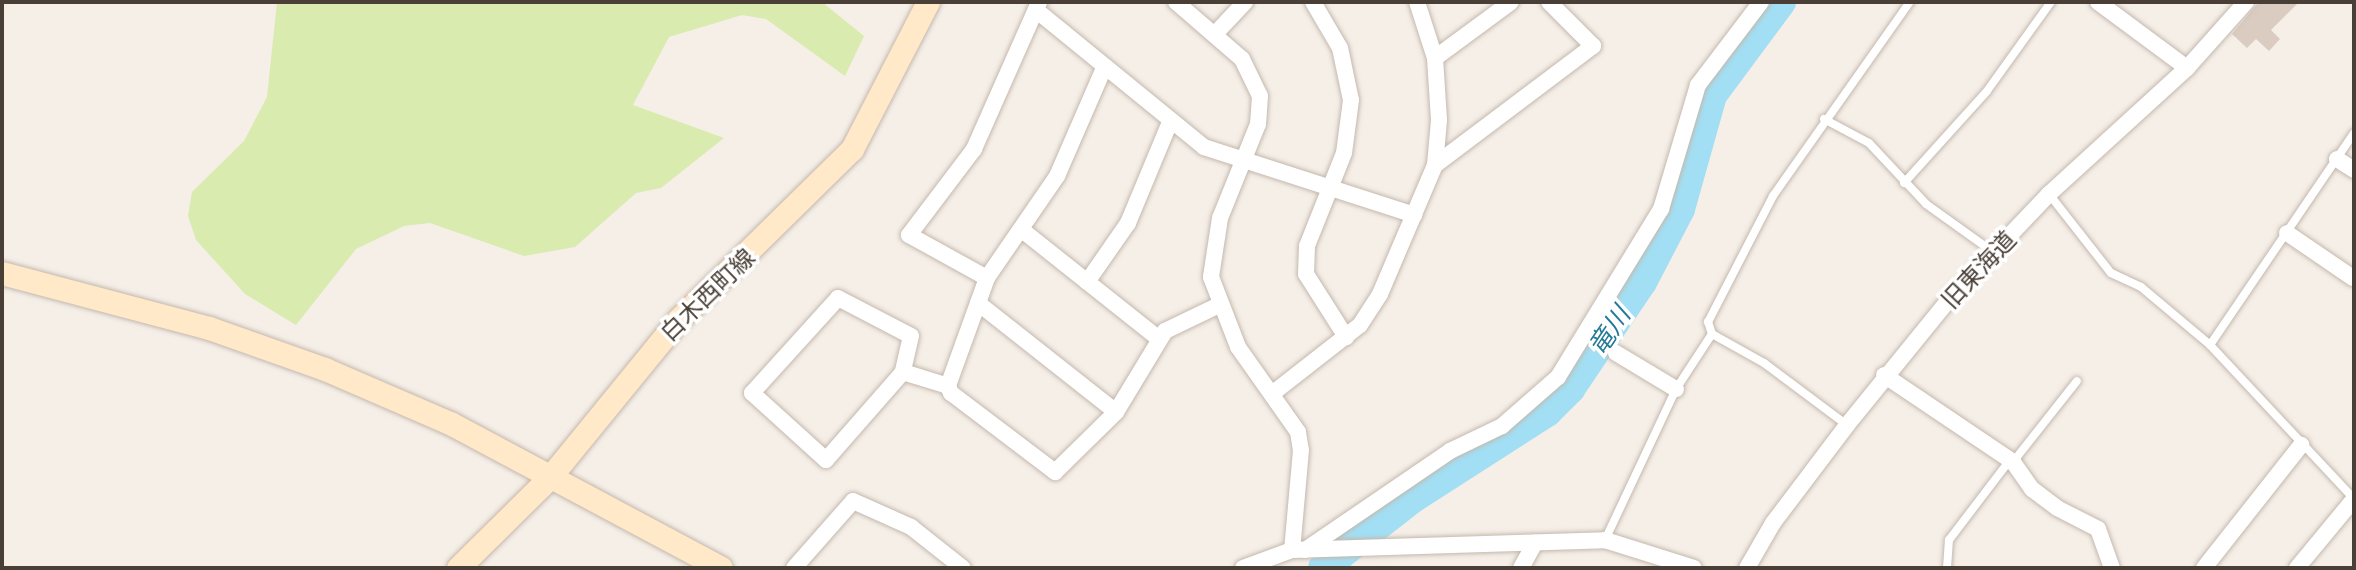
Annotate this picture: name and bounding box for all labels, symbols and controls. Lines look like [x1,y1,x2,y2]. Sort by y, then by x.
street label: 旧東海道 [1935,224,2021,314]
street label: 白木西町線 [654,242,760,346]
water label: 竜川 [1582,301,1636,361]

